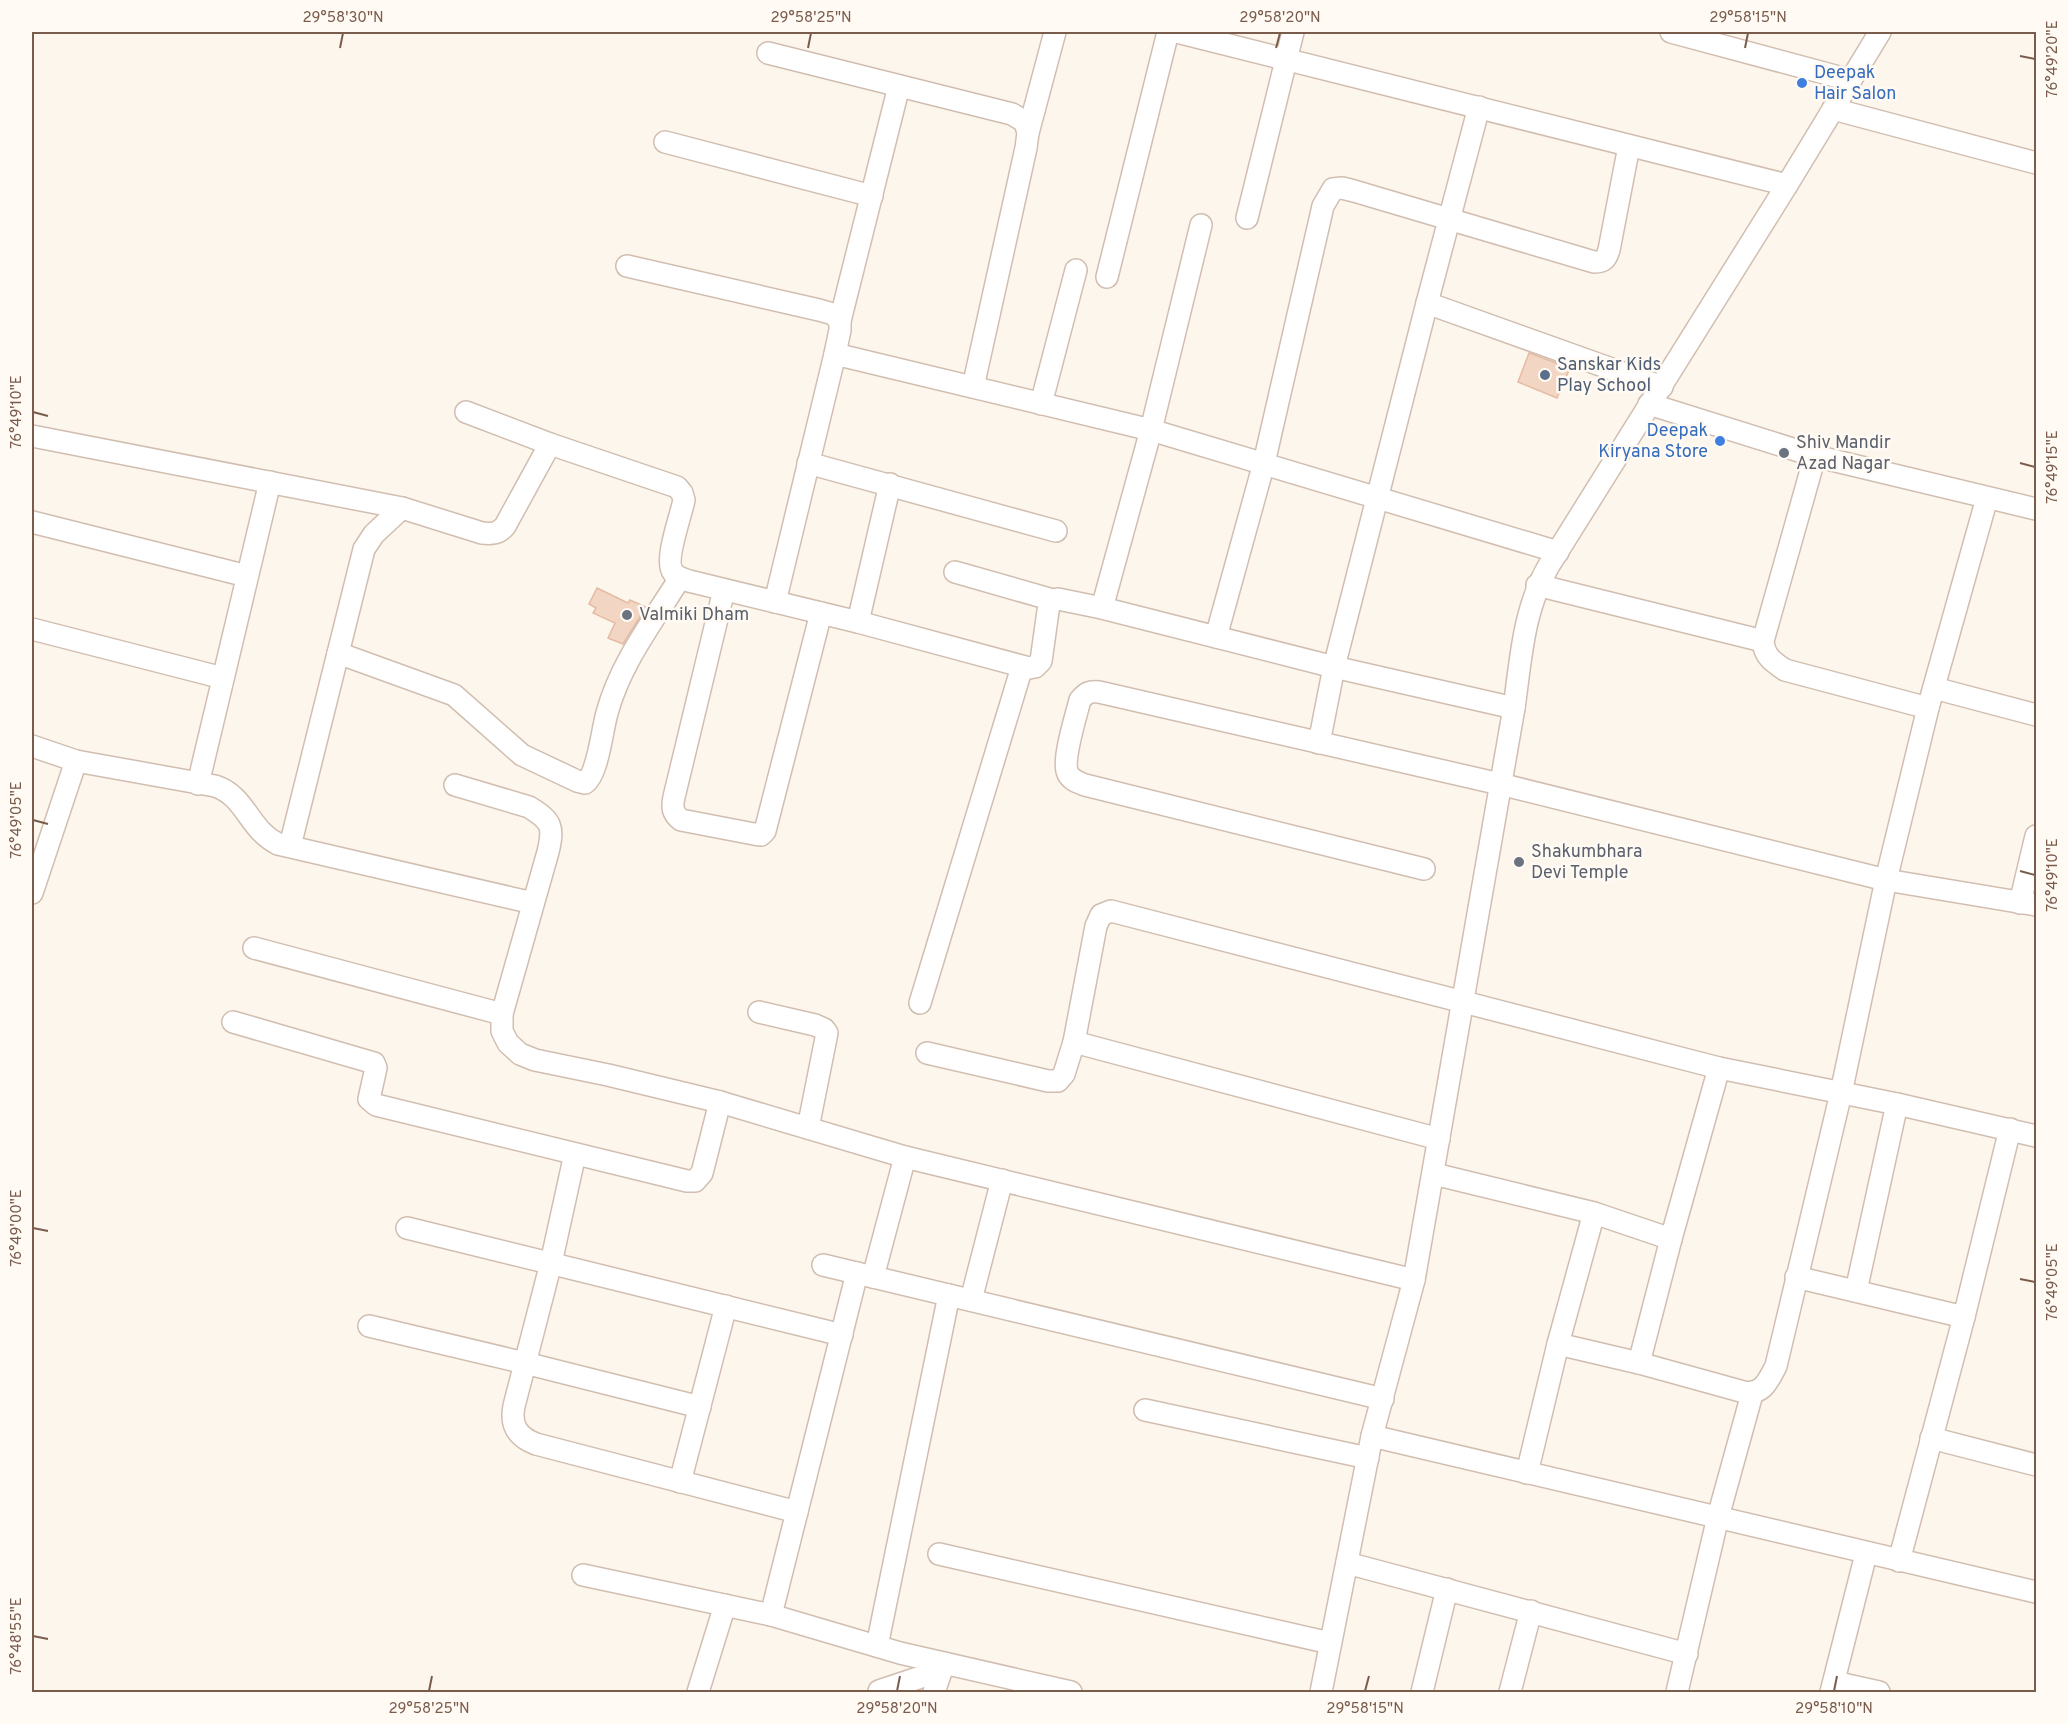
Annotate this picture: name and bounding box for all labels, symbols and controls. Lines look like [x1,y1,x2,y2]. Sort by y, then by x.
text: 29°58'30"N [302,9,384,28]
text: 29°58'25"N [770,9,852,28]
text: 29°58'20"N [1239,9,1321,28]
text: 29°58'15"N [1709,9,1787,28]
text: 76°49'20"E [2044,20,2063,98]
place label: Deepak Hair Salon [1814,62,1896,106]
marker: Deepak Hair Salon [1795,76,1809,90]
place label: Sanskar Kids Play School [1557,354,1661,398]
marker: Sanskar Kids Play School [1538,368,1552,382]
text: 76°49'10"E [8,375,27,449]
place label: Deepak Kiryana Store [1598,420,1708,464]
text: 76°49'15"E [2044,430,2063,504]
place label: Shiv Mandir Azad Nagar [1796,432,1891,476]
marker: Deepak Kiryana Store [1713,434,1727,448]
marker: Shiv Mandir Azad Nagar [1777,446,1791,460]
place label: Valmiki Dham [639,604,749,627]
marker: Valmiki Dham [620,608,634,622]
text: 76°49'05"E [8,781,27,859]
text: 76°49'10"E [2044,838,2063,912]
place label: Shakumbhara Devi Temple [1531,841,1642,885]
marker: Shakumbhara Devi Temple [1512,855,1526,869]
text: 76°49'00"E [8,1189,27,1267]
text: 76°49'05"E [2044,1243,2063,1321]
text: 76°48'55"E [8,1597,27,1675]
text: 29°58'25"N [388,1700,470,1719]
text: 29°58'20"N [856,1700,938,1719]
text: 29°58'15"N [1326,1700,1404,1719]
text: 29°58'10"N [1795,1700,1873,1719]

